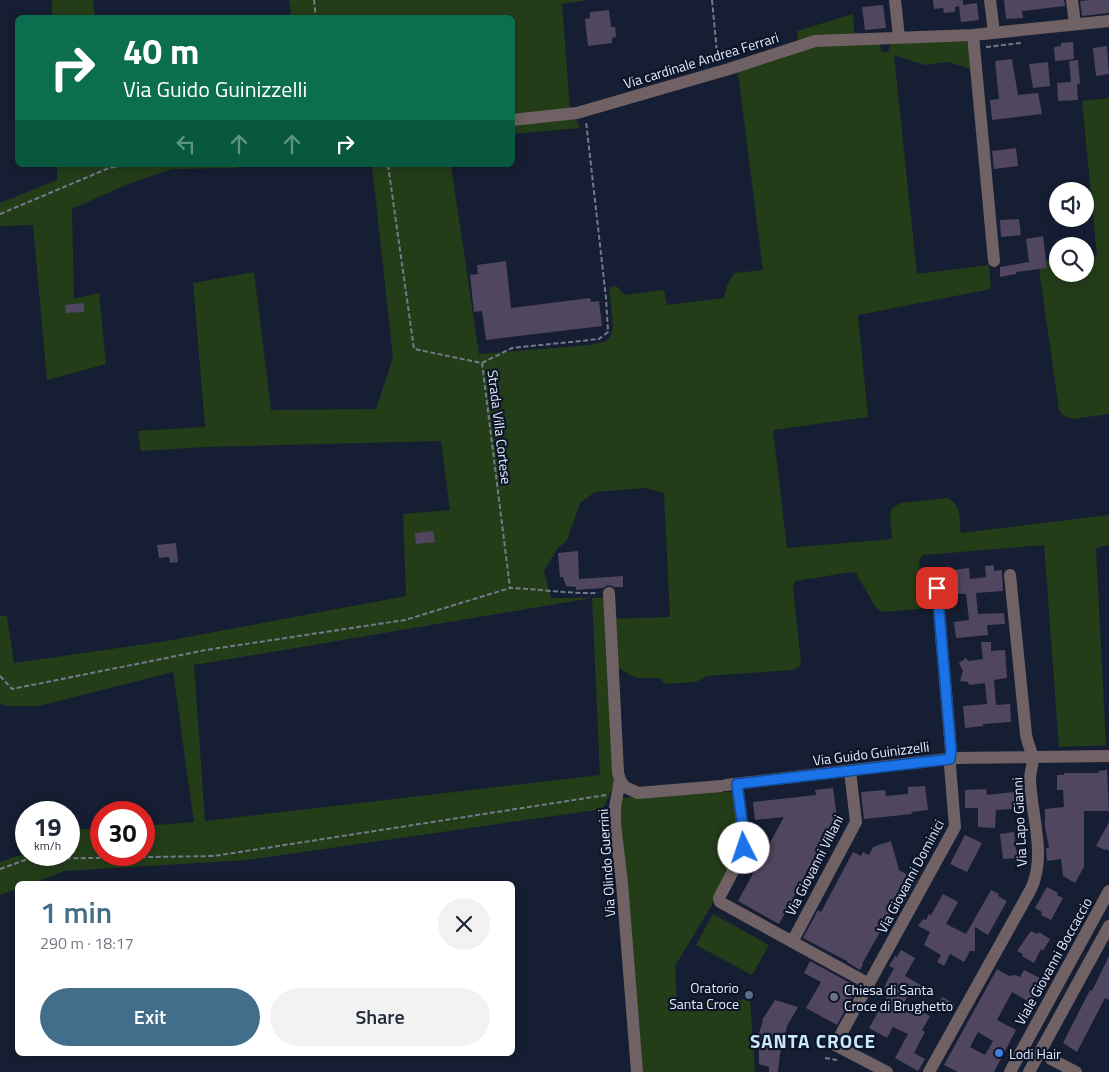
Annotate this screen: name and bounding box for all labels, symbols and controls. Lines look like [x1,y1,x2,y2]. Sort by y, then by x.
text: 40 m [123,24,199,78]
street label: Via cardinale Andrea Ferrari [621,26,781,94]
icon: right [40,35,105,100]
text: Via Guido Guinizzelli [123,72,307,106]
icon: left [172,130,200,158]
icon: ahead [225,130,253,158]
icon: ahead [278,130,306,158]
icon: right [331,130,359,158]
map controls [1049,182,1094,282]
button: sound [1049,182,1094,227]
button: search [1049,237,1094,282]
street label: Strada Villa Cortese [483,369,517,485]
pin [916,567,958,609]
icon: arrive [923,574,951,602]
street label: Via Guido Guinizzelli [811,735,931,771]
street label: Via Lapo Gianni [1006,777,1032,867]
speed limit sign: 30 [90,801,155,866]
text: 19 [33,808,62,846]
street label: Via Olindo Guerrini [592,808,620,918]
street label: Via Giovanni Villani [780,811,848,919]
street label: Via Giovanni Dominici [871,815,949,937]
position arrow [717,821,769,873]
text: km/h [34,836,61,855]
text: 1 min [40,889,112,935]
street label: Viale Giovanni Boccaccio [1009,893,1097,1029]
button: close [438,898,490,950]
text: 290 m · 18:17 [40,931,134,955]
place label: Oratorio Santa Croce [669,977,739,1014]
place label: Chiesa di Santa Croce di Brughetto [844,979,953,1016]
button: Exit [40,988,260,1046]
button: Share [270,988,490,1046]
marker: Oratorio Santa Croce [743,989,755,1001]
marker: Chiesa di Santa Croce di Brughetto [828,991,840,1003]
district label: SANTA CROCE [750,1026,876,1055]
place label: Lodi Hair [1009,1043,1061,1064]
marker: Lodi Hair [993,1047,1005,1059]

